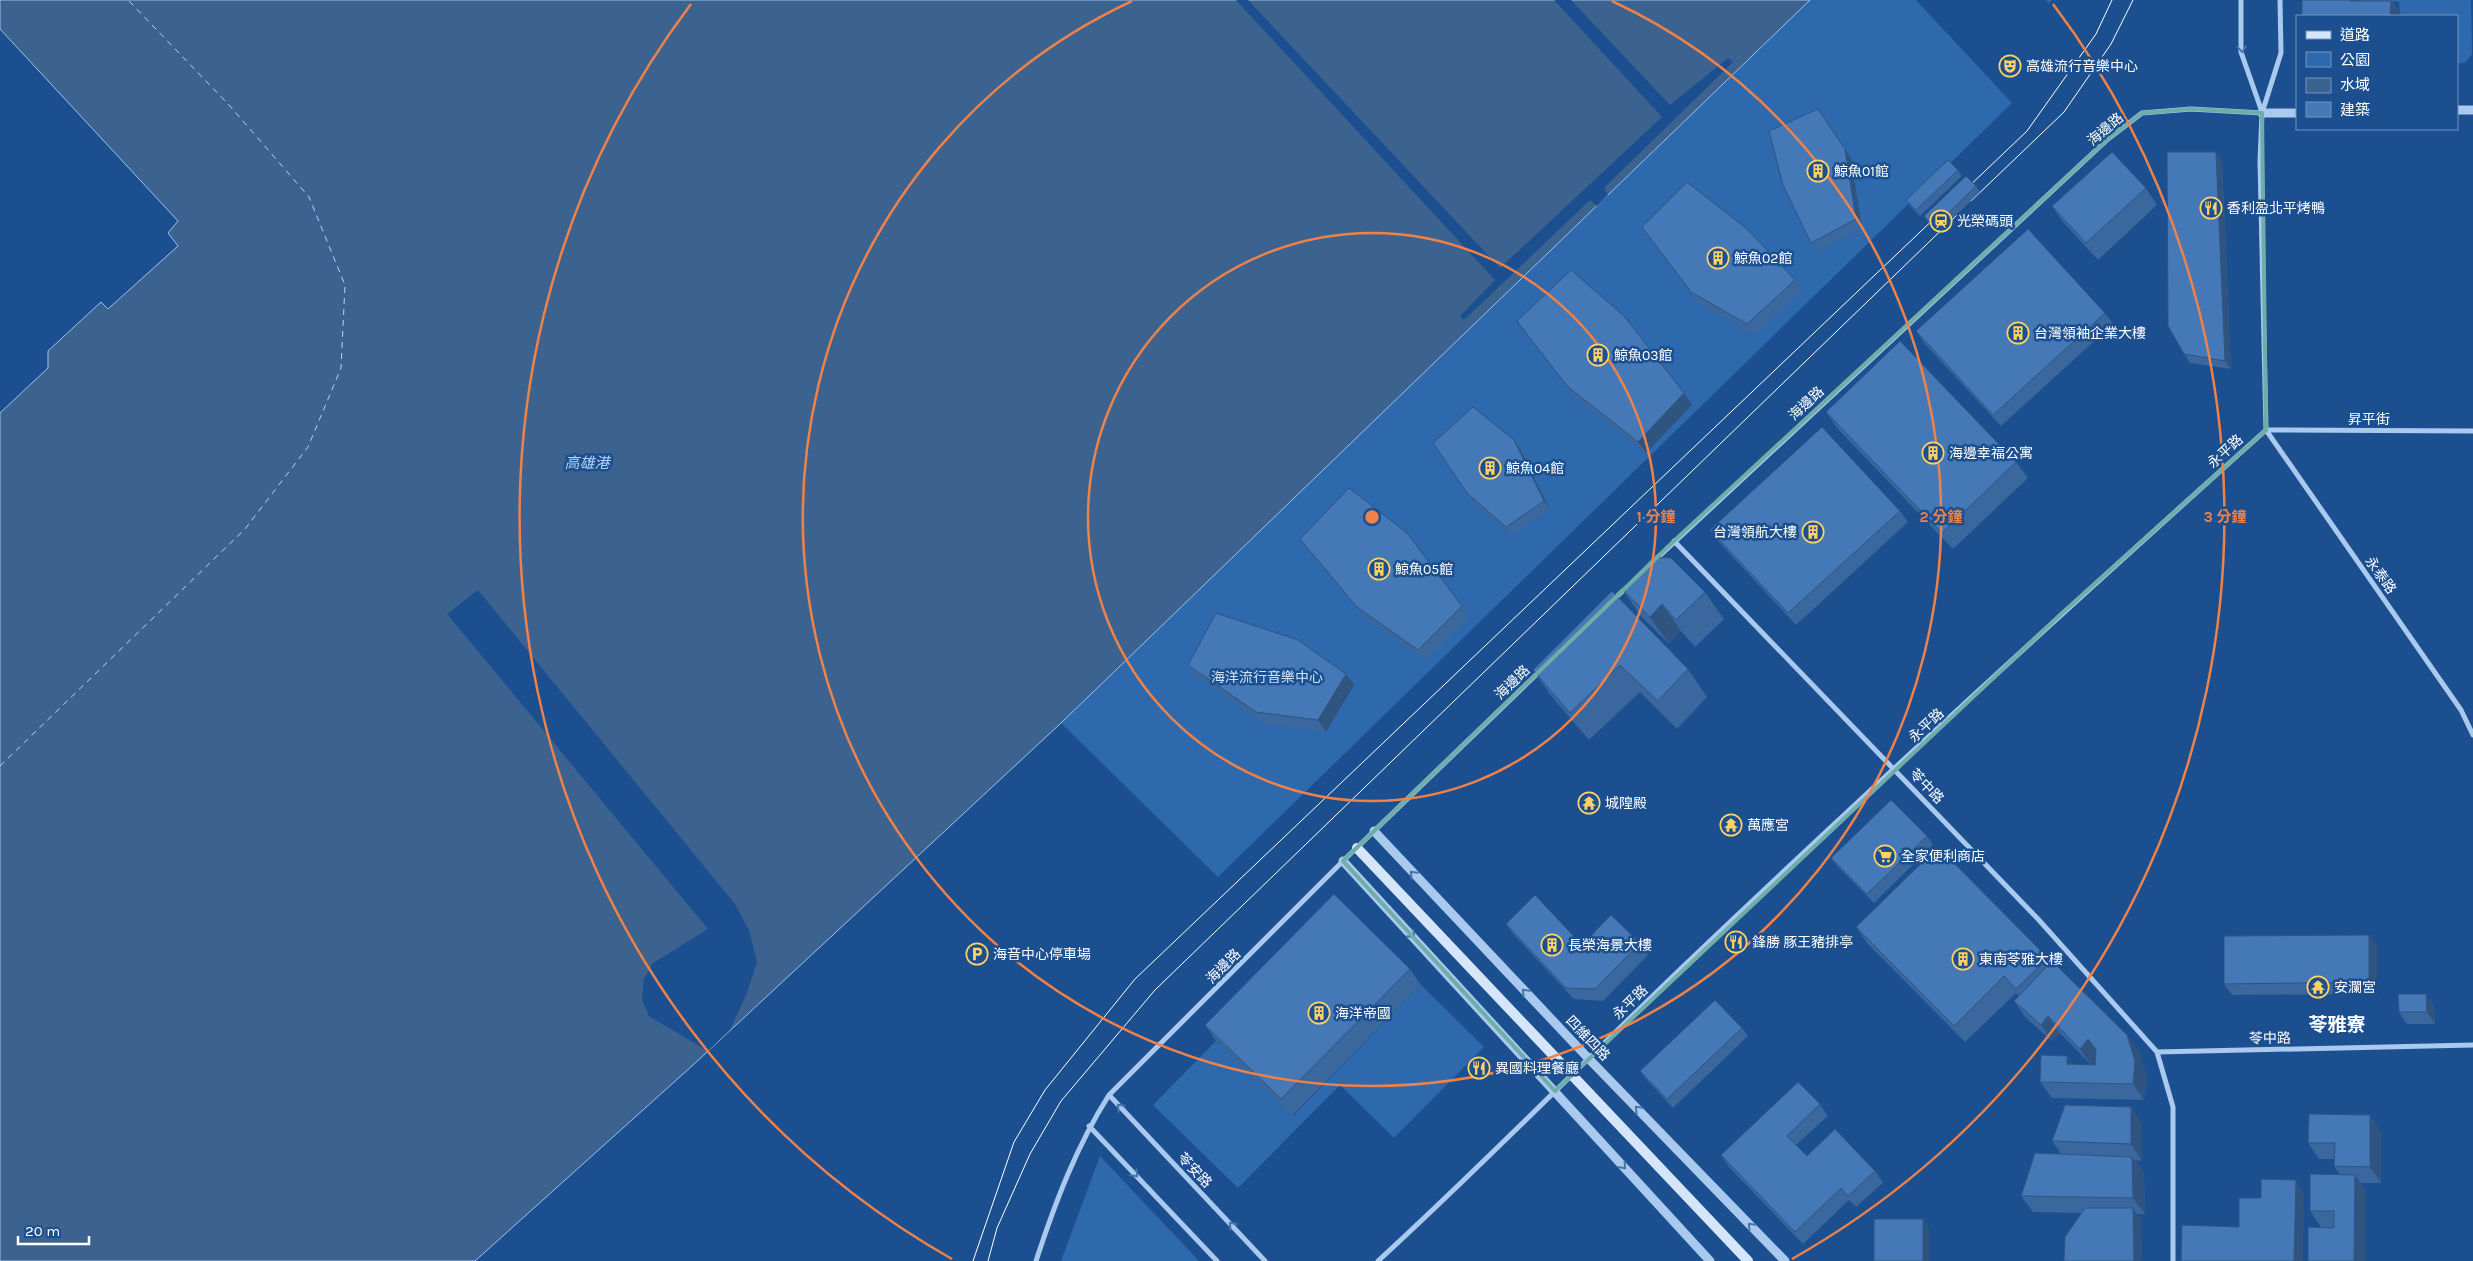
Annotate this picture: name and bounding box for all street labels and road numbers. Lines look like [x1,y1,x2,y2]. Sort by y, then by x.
street label: 海邊路 [2084,109,2127,149]
street label: 海邊路 [1785,383,1827,424]
street label: 昇平街 [2348,411,2390,428]
street label: 永平路 [2204,431,2247,472]
street label: 永泰路 [2362,553,2400,597]
street label: 海邊路 [1491,662,1533,703]
street label: 永平路 [1905,705,1947,746]
street label: 苓中路 [1906,765,1947,807]
street label: 海邊路 [1202,945,1244,987]
street label: 永平路 [1609,982,1651,1023]
street label: 四維四路 [1562,1012,1613,1064]
street label: 苓中路 [2249,1030,2291,1047]
street label: 苓安路 [1174,1149,1215,1191]

